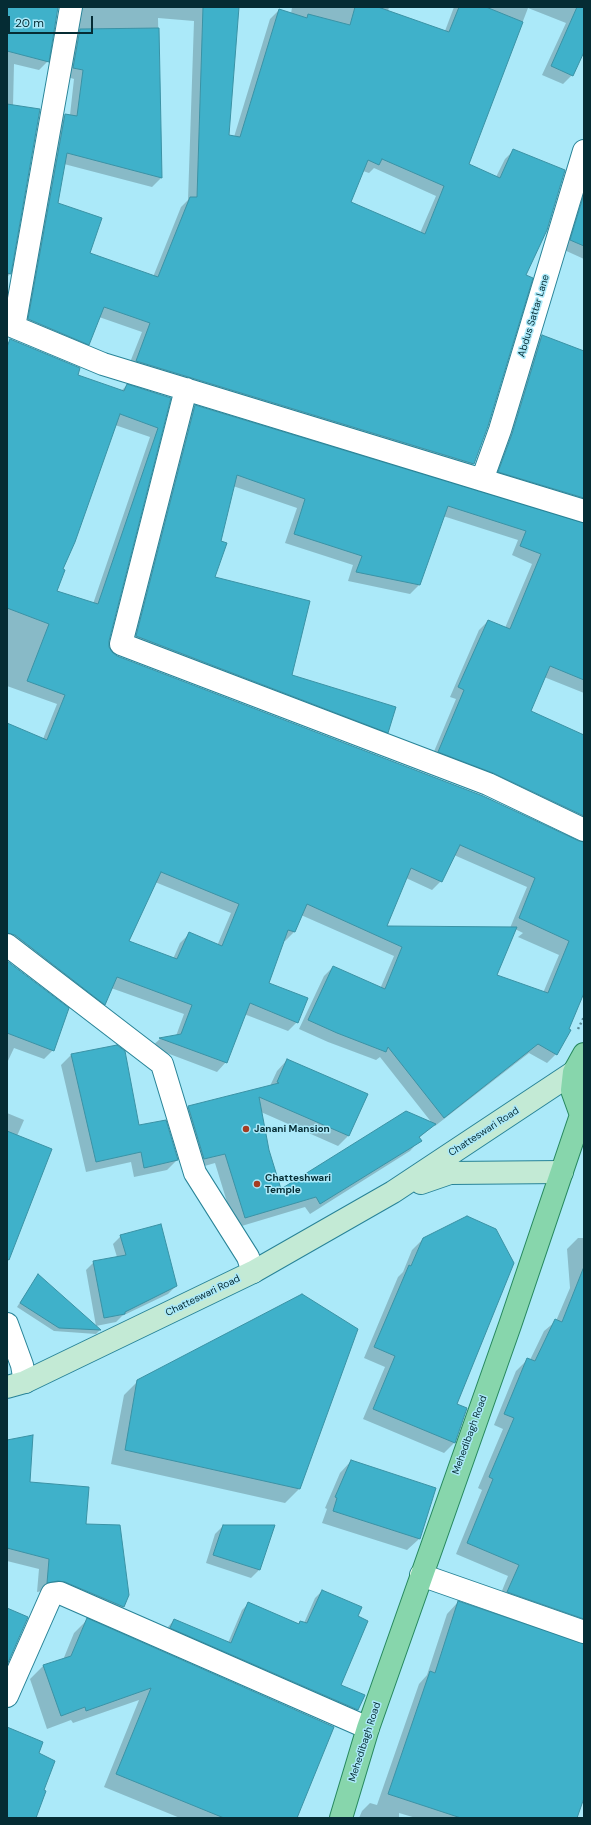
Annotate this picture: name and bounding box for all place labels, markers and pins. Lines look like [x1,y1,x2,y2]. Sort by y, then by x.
place label: Janani Mansion [254,1123,330,1135]
marker: Janani Mansion [241,1124,251,1134]
place label: Chatteshwari Temple [265,1172,331,1196]
marker: Chatteshwari Temple [252,1179,262,1189]

